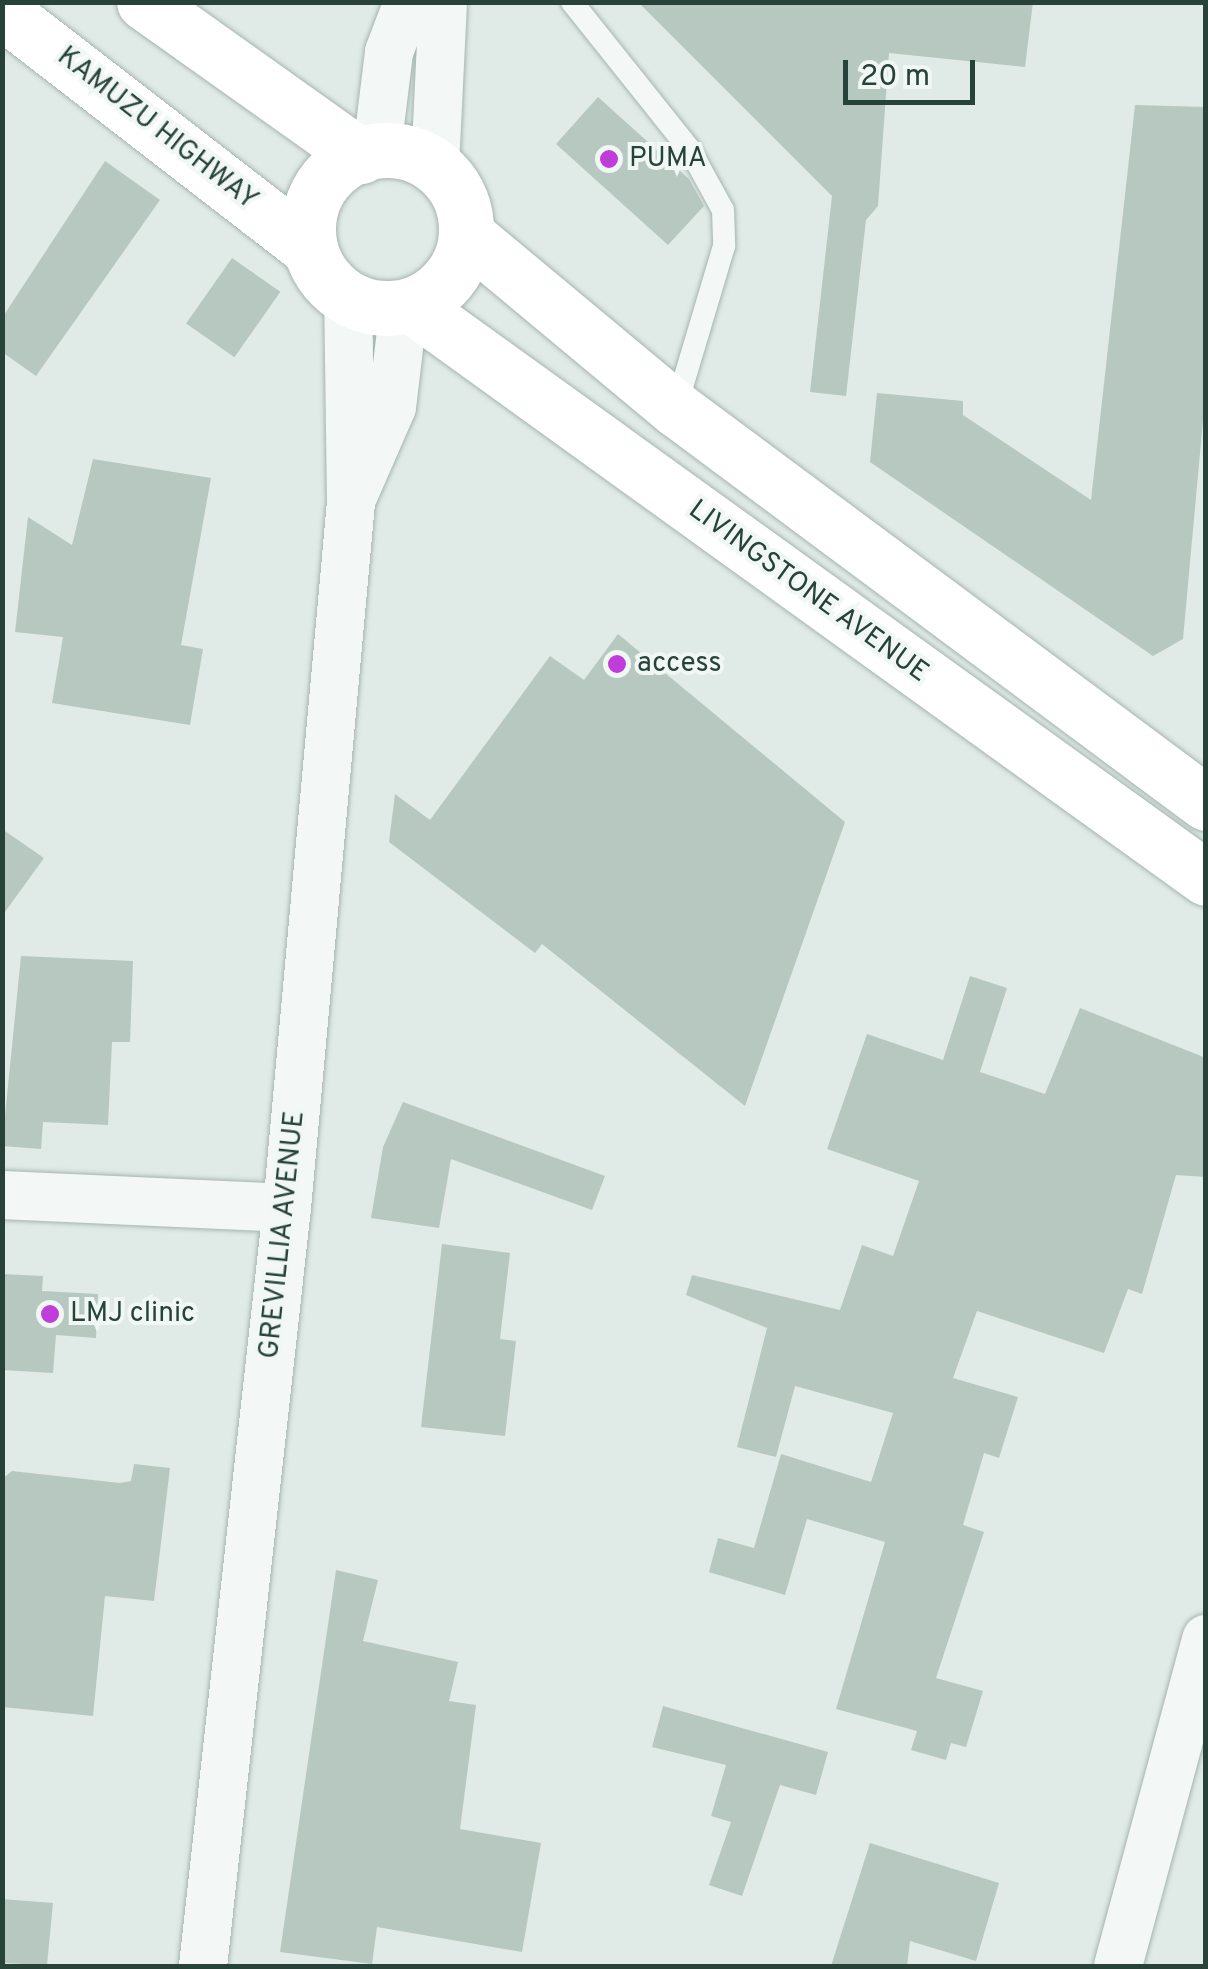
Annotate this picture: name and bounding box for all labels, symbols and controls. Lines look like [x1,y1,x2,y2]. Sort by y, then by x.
street label: KAMUZU HIGHWAY [50,40,264,218]
scale bar [848,40,980,102]
text: 20 m [860,59,930,96]
place label: PUMA [629,142,707,176]
marker: PUMA [598,148,620,170]
street label: LIVINGSTONE AVENUE [681,493,935,691]
place label: access [637,647,722,681]
marker: access [606,653,628,675]
street label: GREVILLIA AVENUE [253,1108,313,1362]
place label: LMJ clinic [70,1297,195,1331]
marker: LMJ clinic [39,1303,61,1325]

